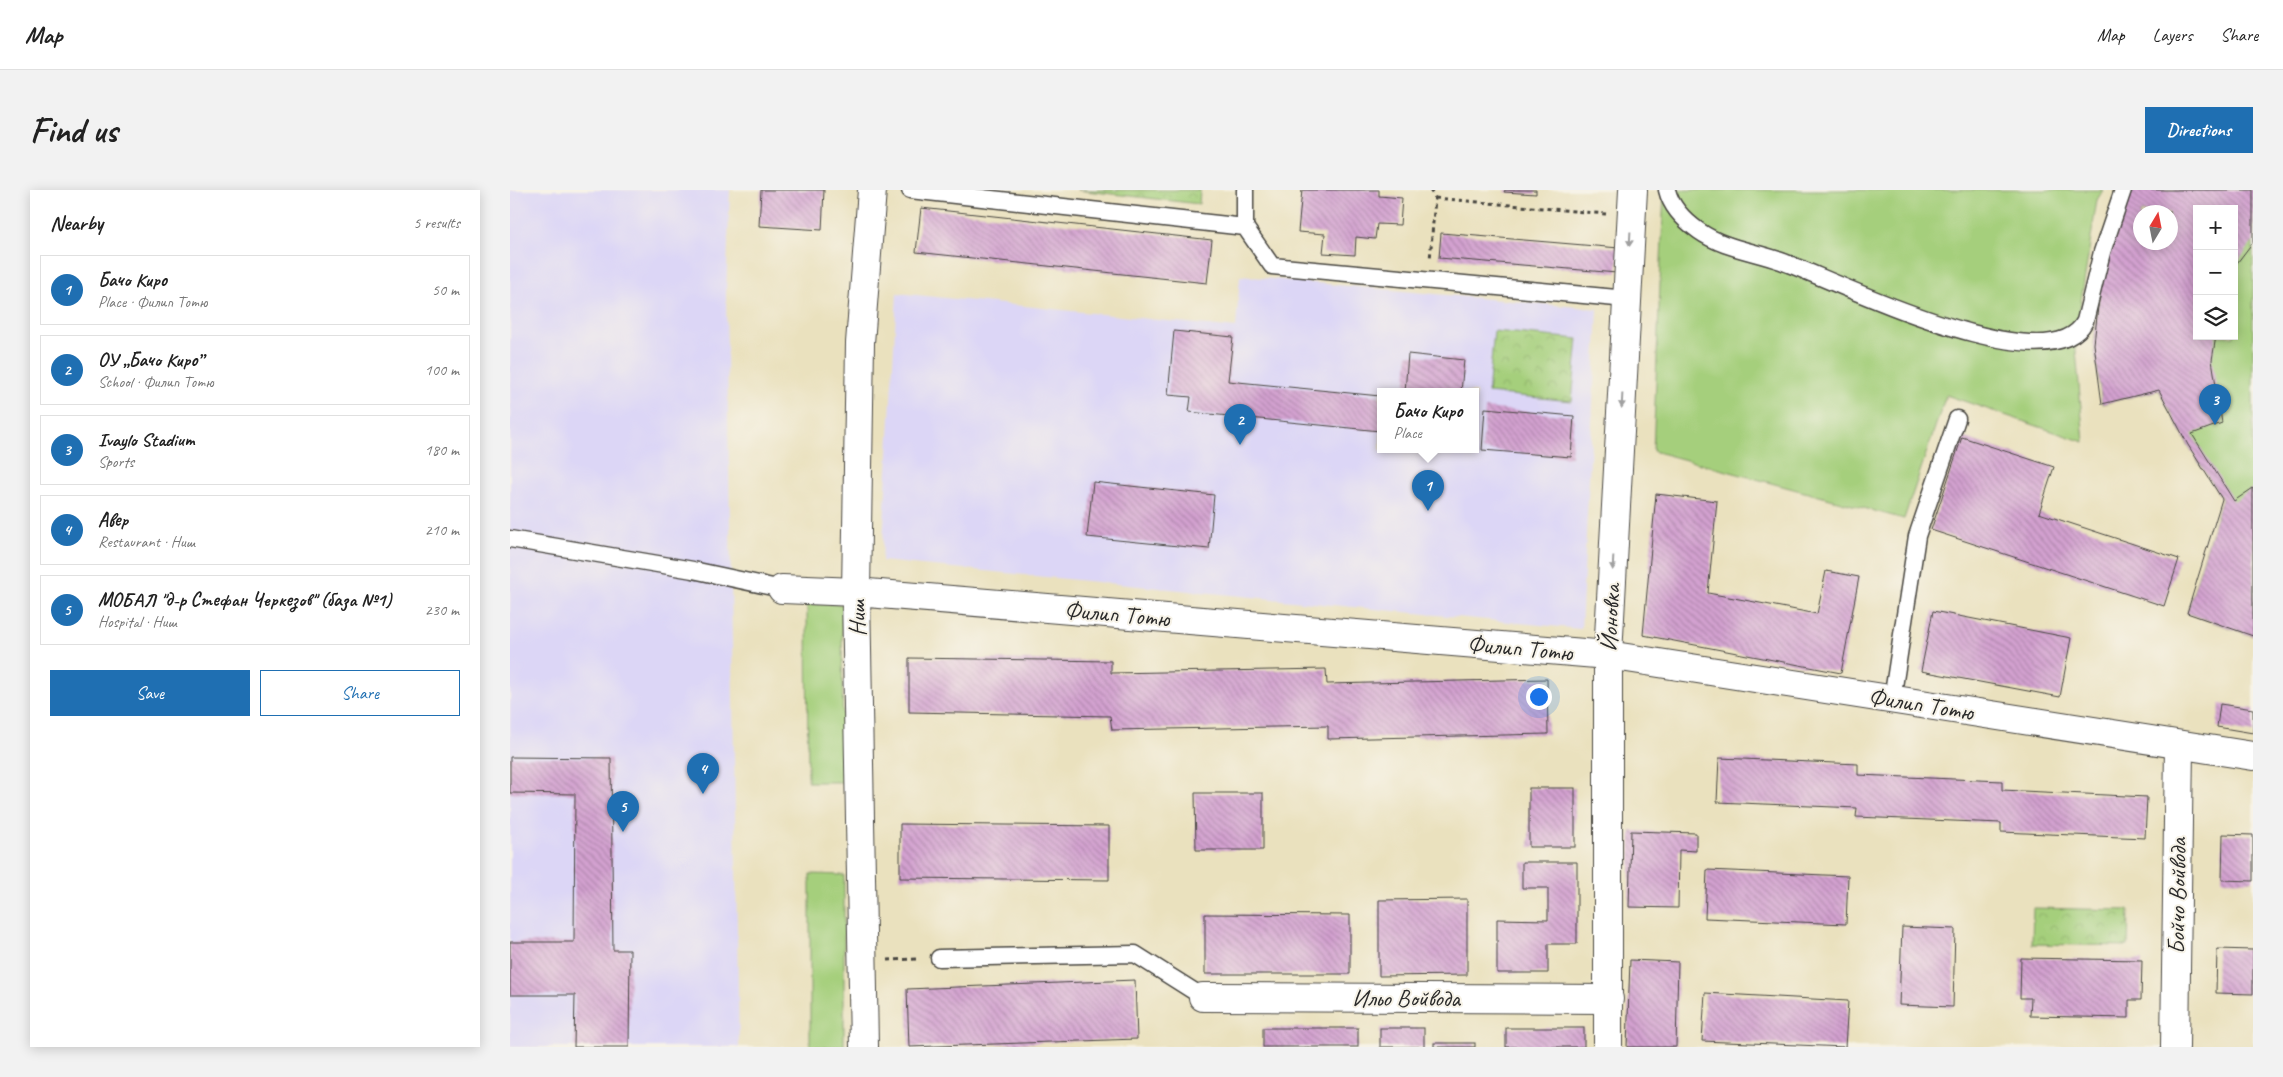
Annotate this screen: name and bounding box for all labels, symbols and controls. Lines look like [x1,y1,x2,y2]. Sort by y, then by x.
text: Map [25,20,62,50]
text: Map [2097,24,2125,46]
text: Layers [2153,24,2192,46]
text: Share [2220,24,2258,46]
button: Directions [2145,107,2253,153]
text: Find us [30,108,117,153]
north arrow [2133,205,2178,250]
map controls [2193,205,2238,340]
button: + [2193,205,2238,250]
text: Nearby [50,210,103,236]
text: 5 results [413,213,460,233]
one-way arrow [1626,231,1634,247]
button: − [2193,250,2238,295]
text: Бачо Киро [98,268,167,292]
text: 1 [63,280,71,300]
text: 50 m [432,280,459,300]
text: Place · Филип Тотю [98,292,207,312]
button: layers [2193,295,2238,340]
text: ОУ „Бачо Киро” [98,348,202,372]
text: 2 [63,360,71,380]
text: 100 m [425,360,459,380]
text: School · Филип Тотю [98,372,214,392]
pin: 3 [2199,384,2231,425]
popup [1377,388,1479,453]
one-way arrow [1617,393,1625,409]
text: Бачо Киро [1394,399,1462,423]
pin: 2 [1224,404,1256,445]
text: Place [1394,423,1422,443]
text: Ivaylo Stadium [98,428,195,452]
text: 3 [63,440,71,460]
text: 180 m [425,440,459,460]
text: Sports [98,452,134,472]
pin: 1 [1412,470,1444,511]
text: Авер [98,508,128,532]
text: 4 [63,520,71,540]
text: 210 m [425,520,459,540]
text: Restaurant · Ниш [98,532,195,552]
one-way arrow [1609,555,1617,571]
street label: Йоновка [1593,581,1627,652]
text: МОБАЛ "д-р Стефан Черкезов" (база №1) [98,588,392,612]
street label: Филип Тотю [1063,594,1172,634]
street label: Ниш [842,599,872,637]
text: 5 [64,600,70,620]
text: 230 m [425,600,459,620]
text: Hospital · Ниш [98,612,177,632]
street label: Филип Тотю [1466,628,1575,668]
button: Save [50,670,250,716]
button: Share [260,670,460,716]
street label: Филип Тотю [1866,681,1977,727]
your location [1526,684,1552,710]
pin: 4 [687,753,719,794]
pin: 5 [607,791,639,832]
street label: Бойчо Войвода [2161,836,2193,954]
street label: Ильо Войвода [1352,983,1461,1013]

